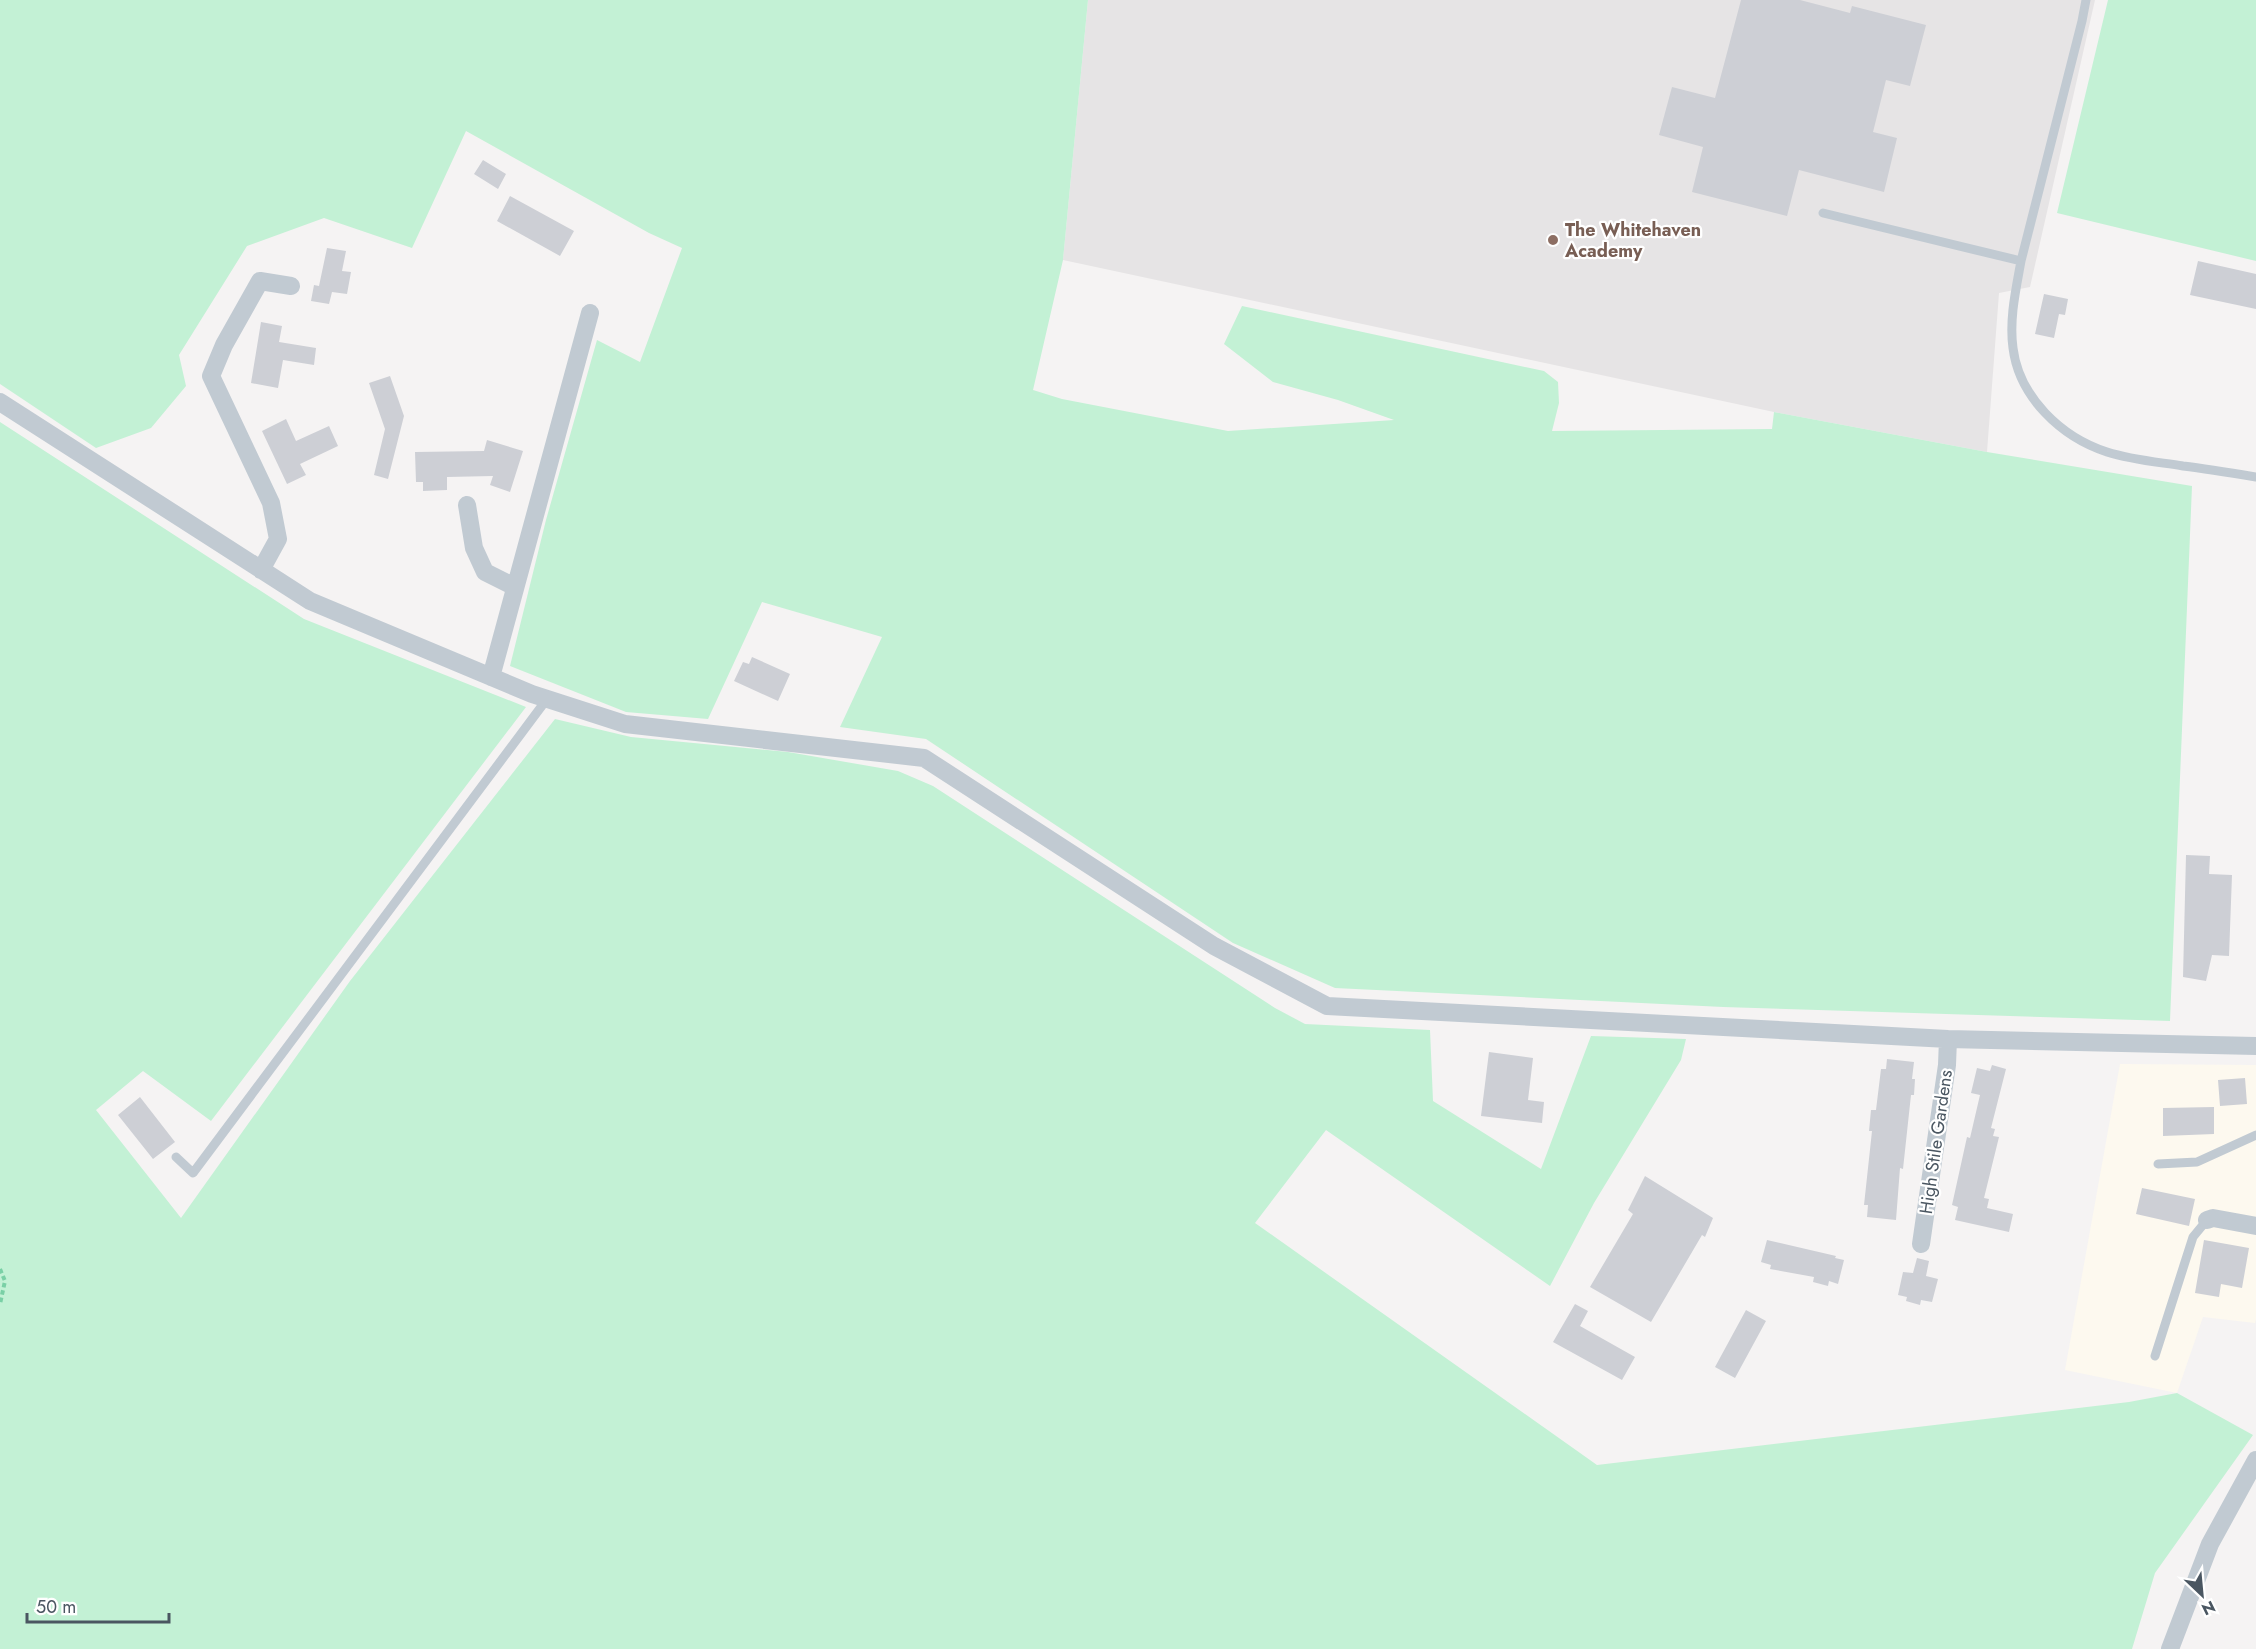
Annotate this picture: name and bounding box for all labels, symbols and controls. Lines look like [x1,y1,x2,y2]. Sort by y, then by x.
place label: The Whitehaven Academy [1564,217,1701,264]
marker: The Whitehaven Academy [1546,233,1560,247]
street label: High Stile Gardens [1913,1068,1959,1216]
north arrow [2172,1565,2232,1625]
scale bar [27,1586,170,1624]
text: 50 m [36,1594,76,1620]
text: N [2198,1595,2219,1621]

